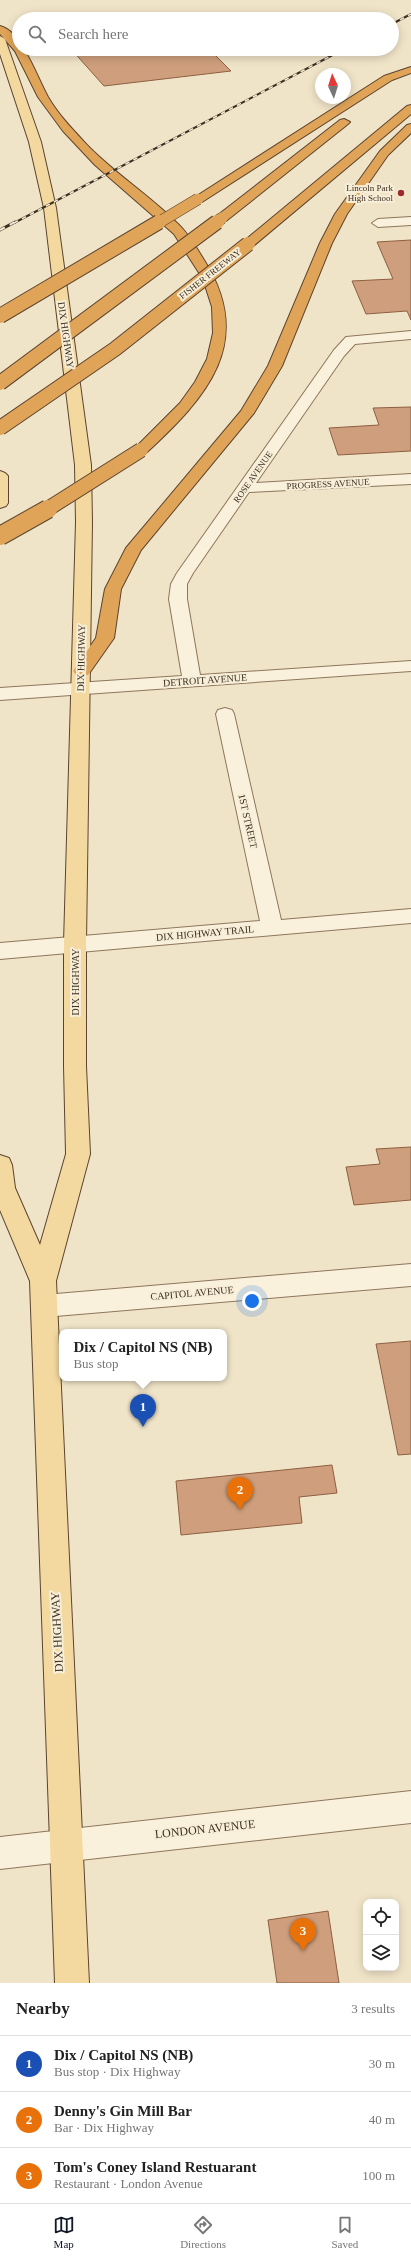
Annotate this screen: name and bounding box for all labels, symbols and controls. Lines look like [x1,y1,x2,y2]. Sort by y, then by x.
search box [12,12,399,56]
icon: search [26,23,48,45]
text: Search here [58,26,128,42]
north arrow [315,68,351,104]
place label: Lincoln Park High School [346,183,393,203]
marker: Lincoln Park High School [396,188,406,198]
street label: FISHER FREEWAY [177,247,243,301]
street label: DIX HIGHWAY [56,301,76,369]
street label: ROSE AVENUE [232,449,275,505]
street label: PROGRESS AVENUE [286,477,370,491]
street label: DIX HIGHWAY [75,624,87,692]
street label: DETROIT AVENUE [163,672,247,688]
street label: 1ST STREET [236,793,260,849]
street label: DIX HIGHWAY TRAIL [155,923,255,943]
street label: DIX HIGHWAY [70,948,81,1016]
street label: CAPITOL AVENUE [150,1284,234,1302]
your location [242,1291,262,1311]
popup [59,1329,227,1381]
text: Dix / Capitol NS (NB) [73,1339,213,1355]
text: Bus stop [73,1356,119,1371]
pin: 1 [130,1394,156,1427]
pin: 2 [227,1477,253,1510]
street label: DIX HIGHWAY [48,1591,66,1673]
street label: LONDON AVENUE [154,1817,256,1841]
map controls [363,1899,399,1971]
button: locate [363,1899,399,1935]
pin: 3 [290,1918,316,1951]
button: layers [363,1935,399,1971]
text: Nearby [16,1999,70,2018]
text: 3 results [351,2001,395,2016]
text: Dix / Capitol NS (NB) [54,2047,193,2063]
text: 1 [26,2056,32,2071]
text: 30 m [369,2056,395,2071]
text: Bus stop · Dix Highway [54,2064,180,2079]
text: Denny's Gin Mill Bar [54,2103,192,2119]
text: 2 [26,2112,32,2127]
text: 40 m [369,2112,395,2127]
text: Bar · Dix Highway [54,2120,154,2135]
text: Tom's Coney Island Restuarant [54,2159,256,2175]
text: 3 [26,2168,32,2183]
text: 100 m [362,2168,395,2183]
text: Restaurant · London Avenue [54,2176,203,2191]
tab: Map [53,2214,75,2250]
tab: Directions [180,2214,226,2250]
tab: Saved [331,2214,358,2250]

